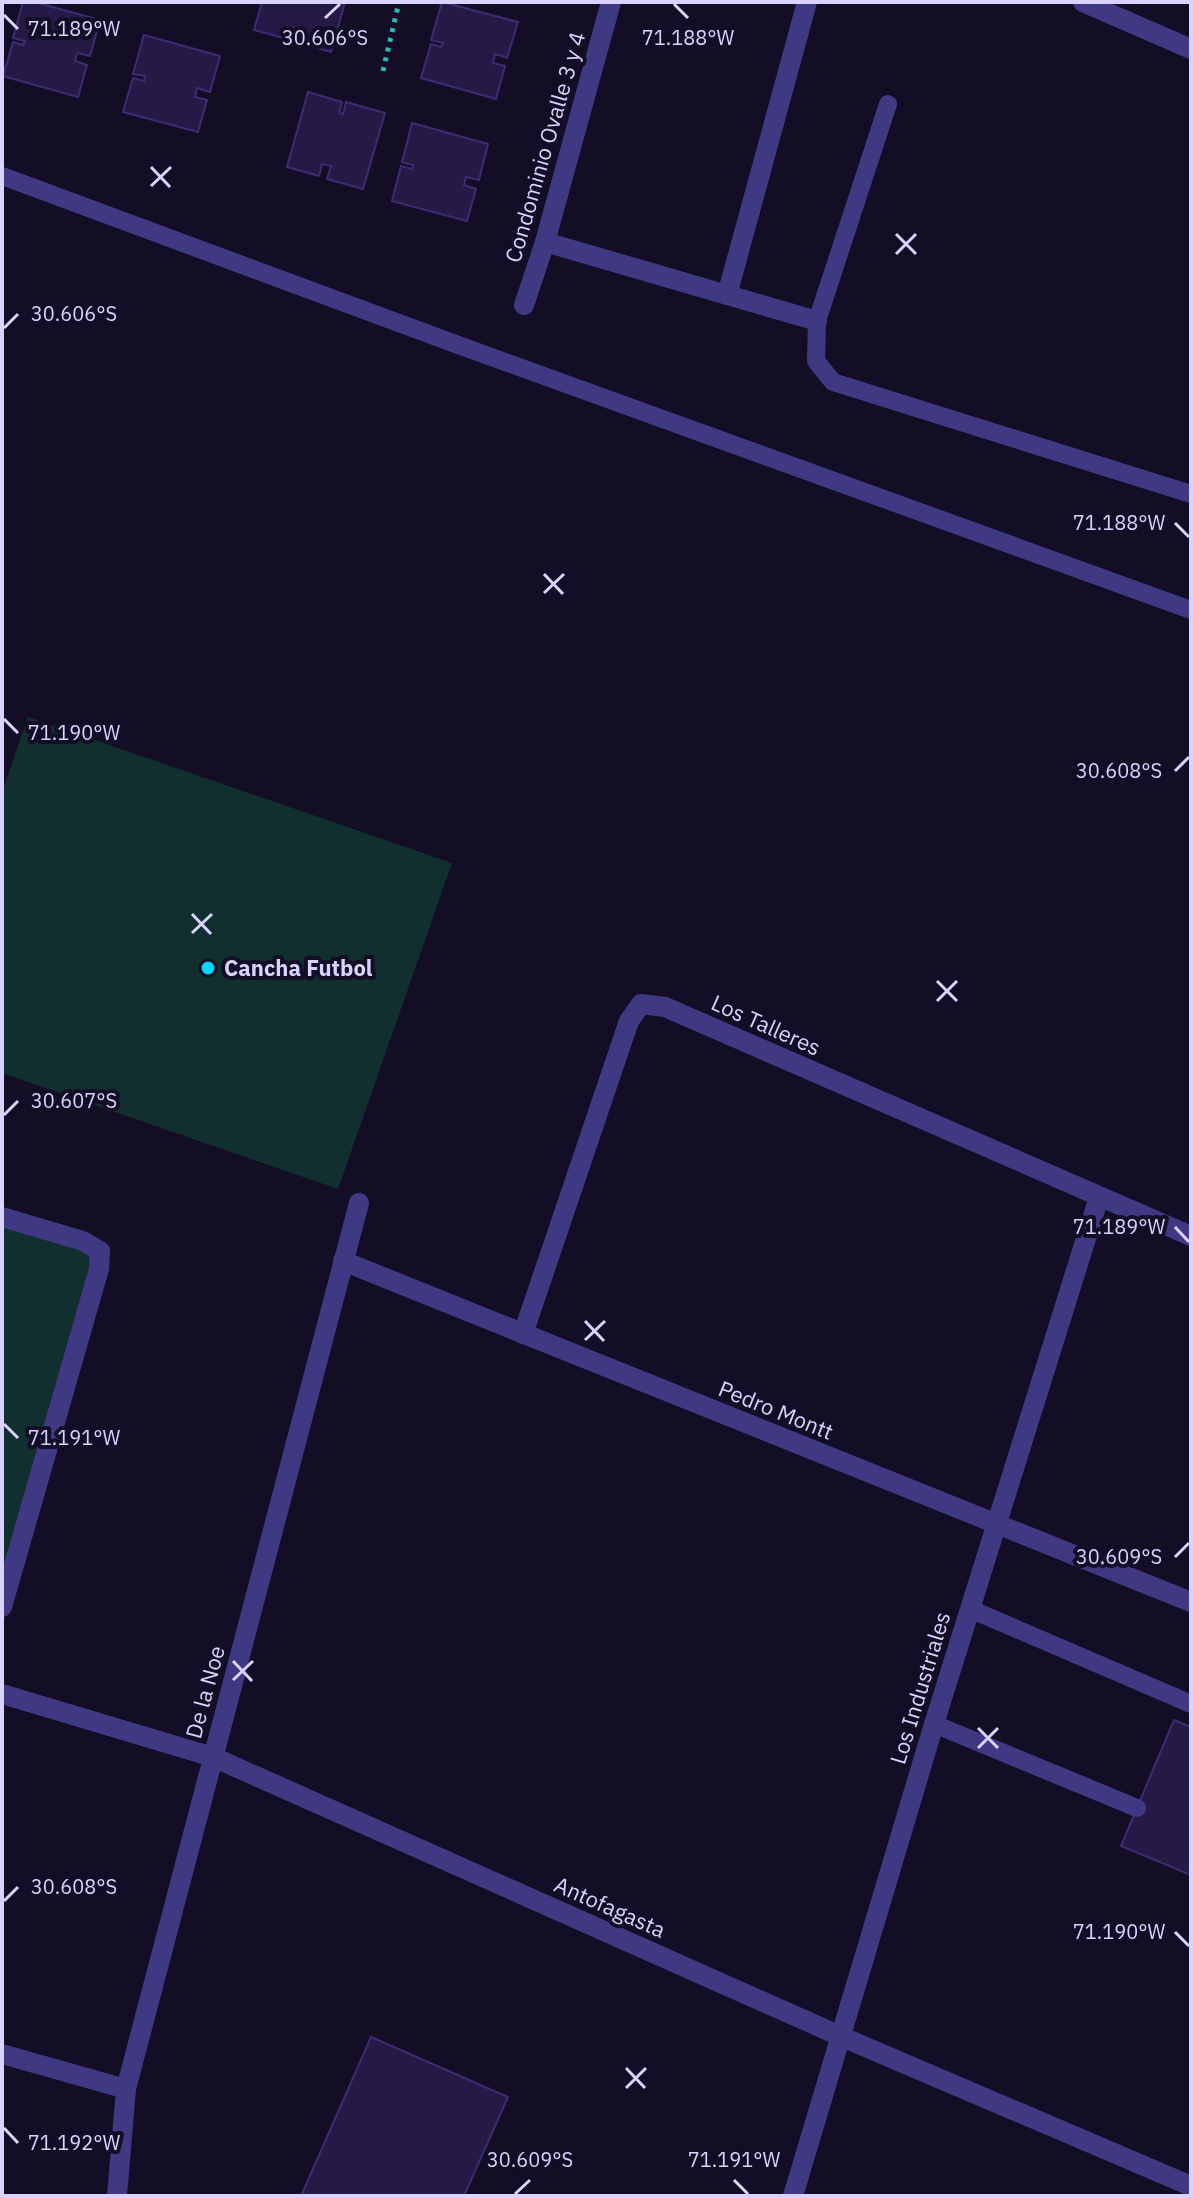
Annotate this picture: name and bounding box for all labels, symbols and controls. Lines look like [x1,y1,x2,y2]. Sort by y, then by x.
text: 71.189°W [28,15,120,42]
text: 30.606°S [282,24,368,51]
text: 71.188°W [642,24,734,51]
street label: Condominio Ovalle 3 y 4 [498,28,591,266]
text: 30.606°S [31,300,117,327]
text: 71.188°W [1073,509,1165,536]
text: 71.190°W [28,719,120,746]
text: 30.608°S [1076,757,1162,784]
place label: Cancha Futbol [224,953,373,982]
marker: Cancha Futbol [199,959,217,977]
street label: Los Talleres [707,988,825,1061]
text: 30.607°S [31,1087,117,1114]
text: 71.189°W [1073,1213,1165,1240]
street label: Pedro Montt [715,1373,838,1446]
text: 71.191°W [28,1424,120,1451]
text: 30.609°S [1076,1543,1162,1570]
street label: Los Industriales [883,1608,956,1768]
street label: De la Noe [178,1642,231,1741]
street label: Antofagasta [550,1869,671,1944]
text: 30.608°S [31,1873,117,1900]
text: 71.190°W [1073,1918,1165,1945]
text: 71.192°W [28,2129,120,2156]
text: 30.609°S [487,2146,573,2173]
text: 71.191°W [688,2146,780,2173]

